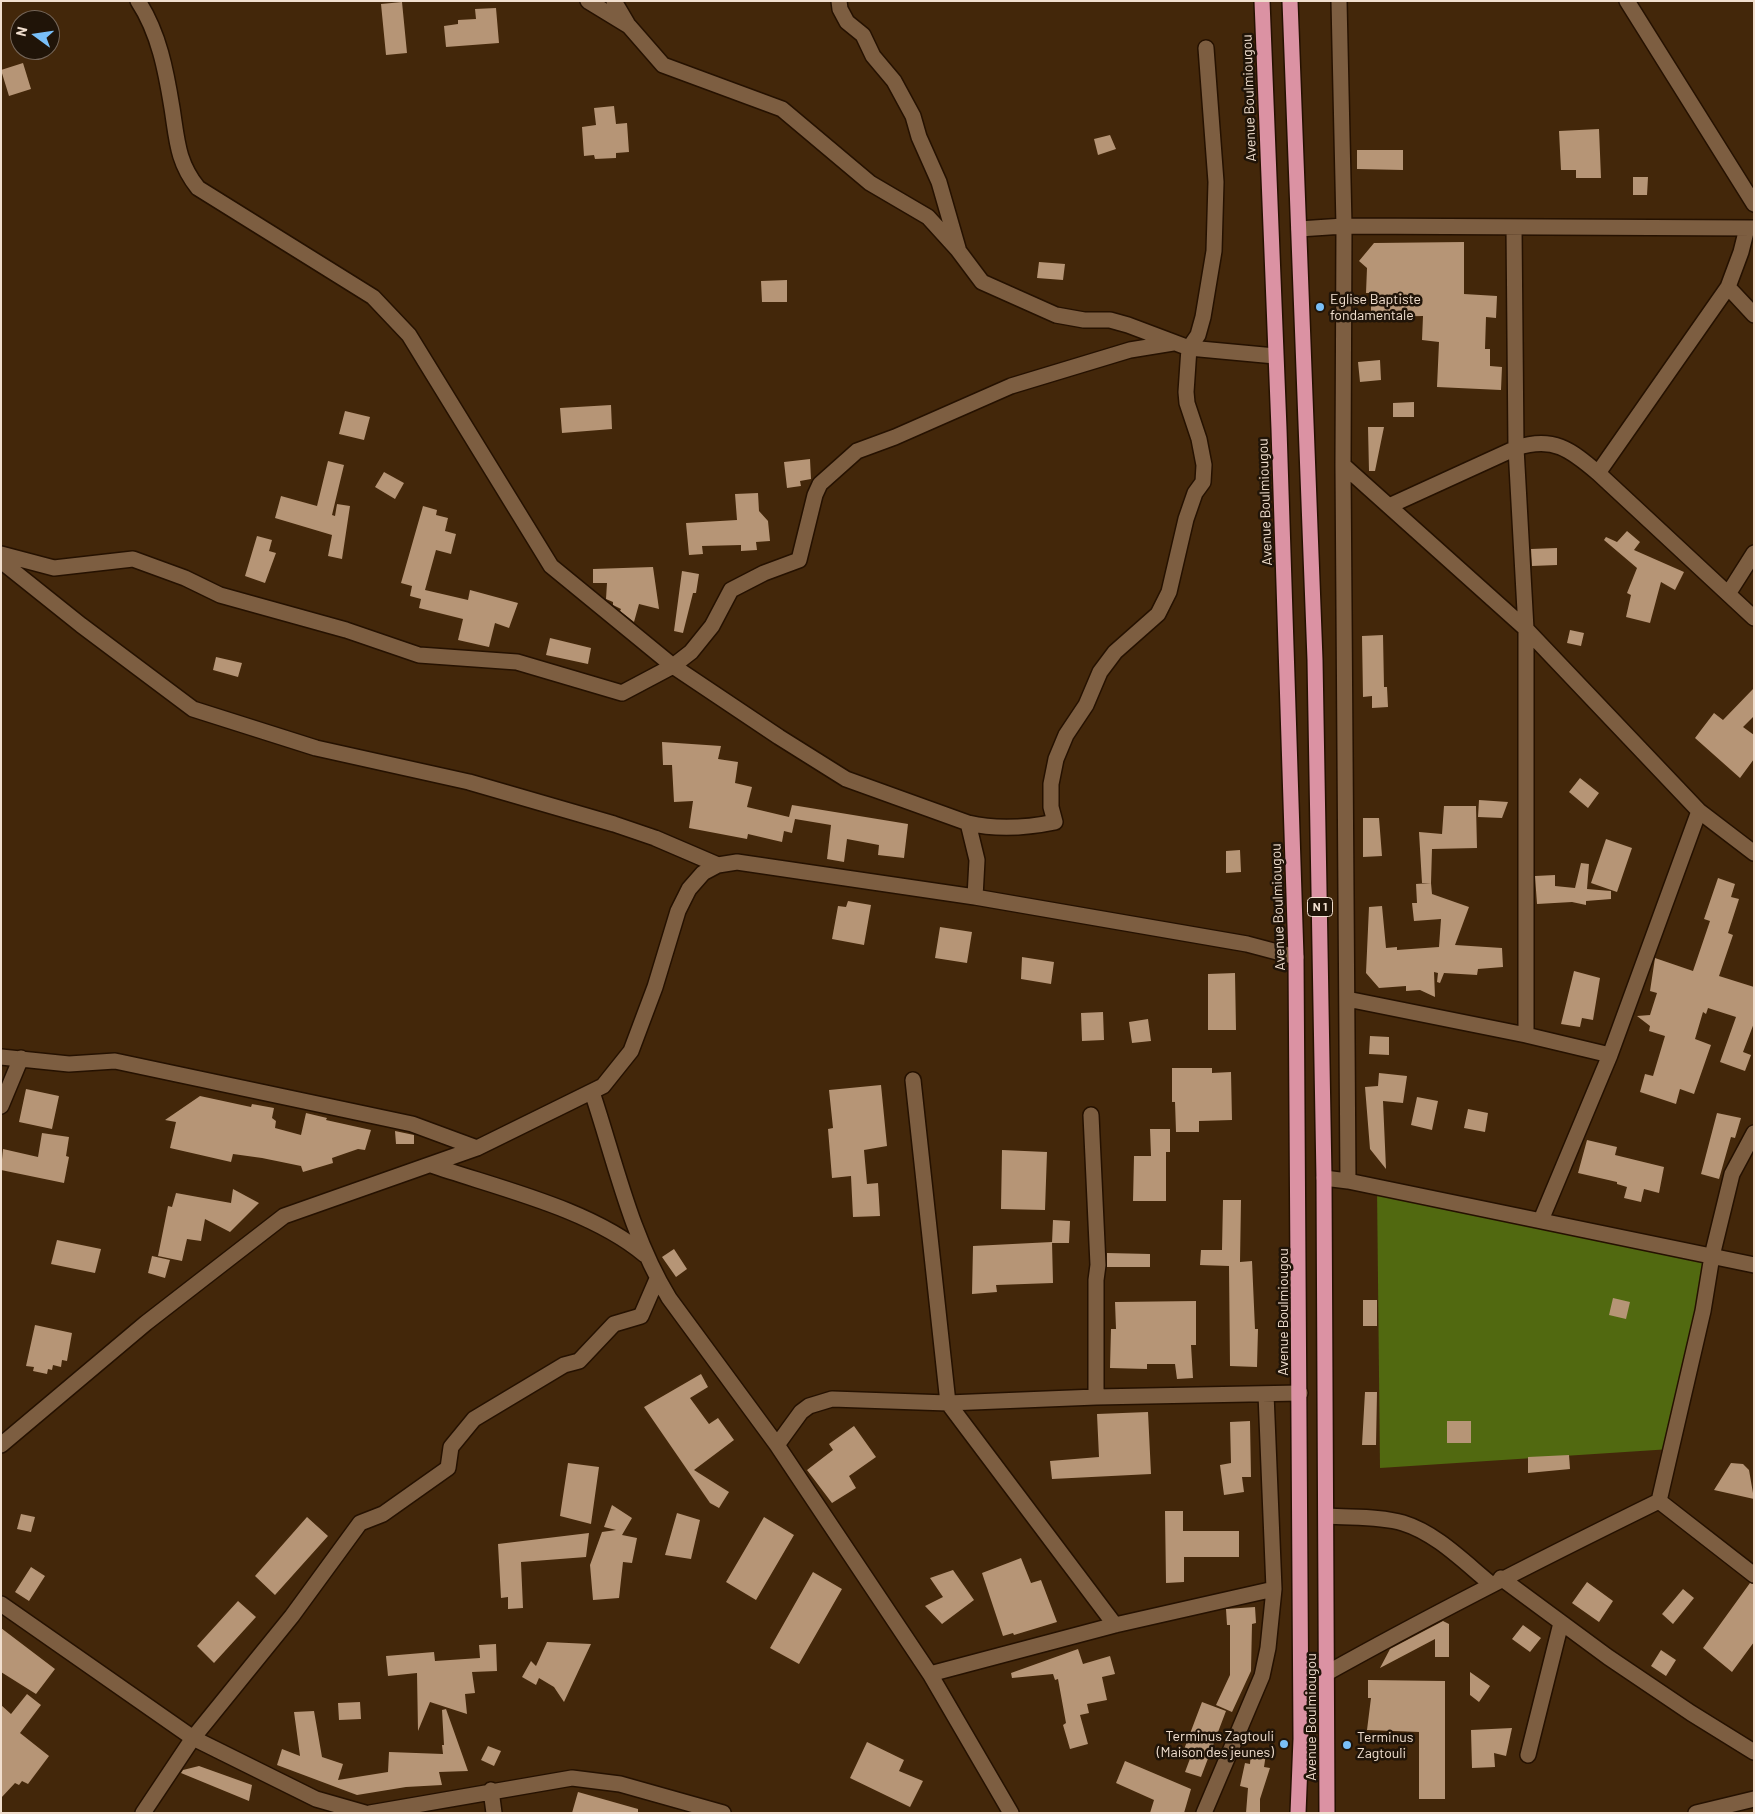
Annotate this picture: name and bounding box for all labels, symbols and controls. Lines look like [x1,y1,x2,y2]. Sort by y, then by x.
north arrow [10,10,60,60]
text: N [12,25,30,38]
street label: Avenue Boulmiougou [1238,34,1260,162]
place label: Eglise Baptiste fondamentale [1330,291,1421,324]
marker: Eglise Baptiste fondamentale [1314,301,1326,313]
street label: Avenue Boulmiougou [1254,438,1276,566]
street label: Avenue Boulmiougou [1267,843,1289,971]
road number: N 1 [1308,898,1332,916]
street label: Avenue Boulmiougou [1275,1248,1291,1376]
street label: Avenue Boulmiougou [1303,1653,1319,1781]
place label: Terminus Zagtouli (Maison des jeunes) [1157,1728,1274,1760]
place label: Terminus Zagtouli [1357,1729,1413,1761]
marker: Terminus Zagtouli (Maison des jeunes) [1278,1738,1290,1750]
marker: Terminus Zagtouli [1341,1739,1353,1751]

